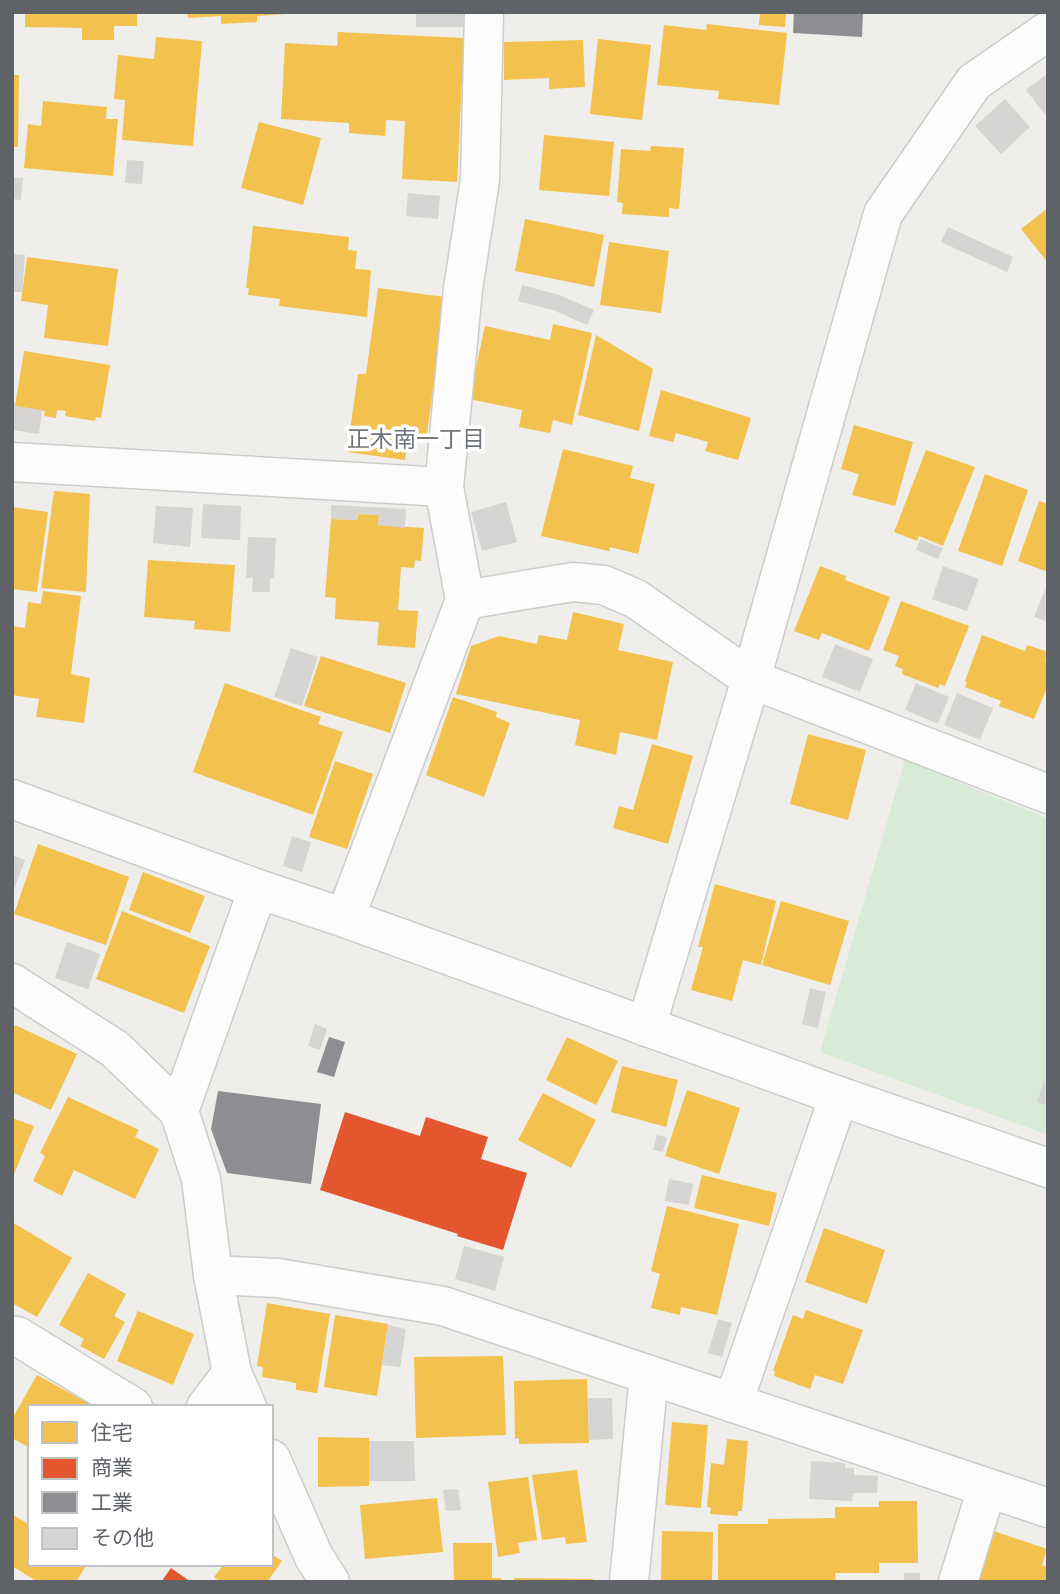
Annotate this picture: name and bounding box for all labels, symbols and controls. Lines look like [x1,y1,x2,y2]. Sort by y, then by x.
district label: 正木南一丁目 [347,424,485,453]
legend [28,1405,273,1566]
text: 住宅 [91,1419,133,1446]
text: 商業 [91,1454,133,1481]
text: 工業 [91,1489,133,1516]
text: その他 [91,1524,154,1551]

